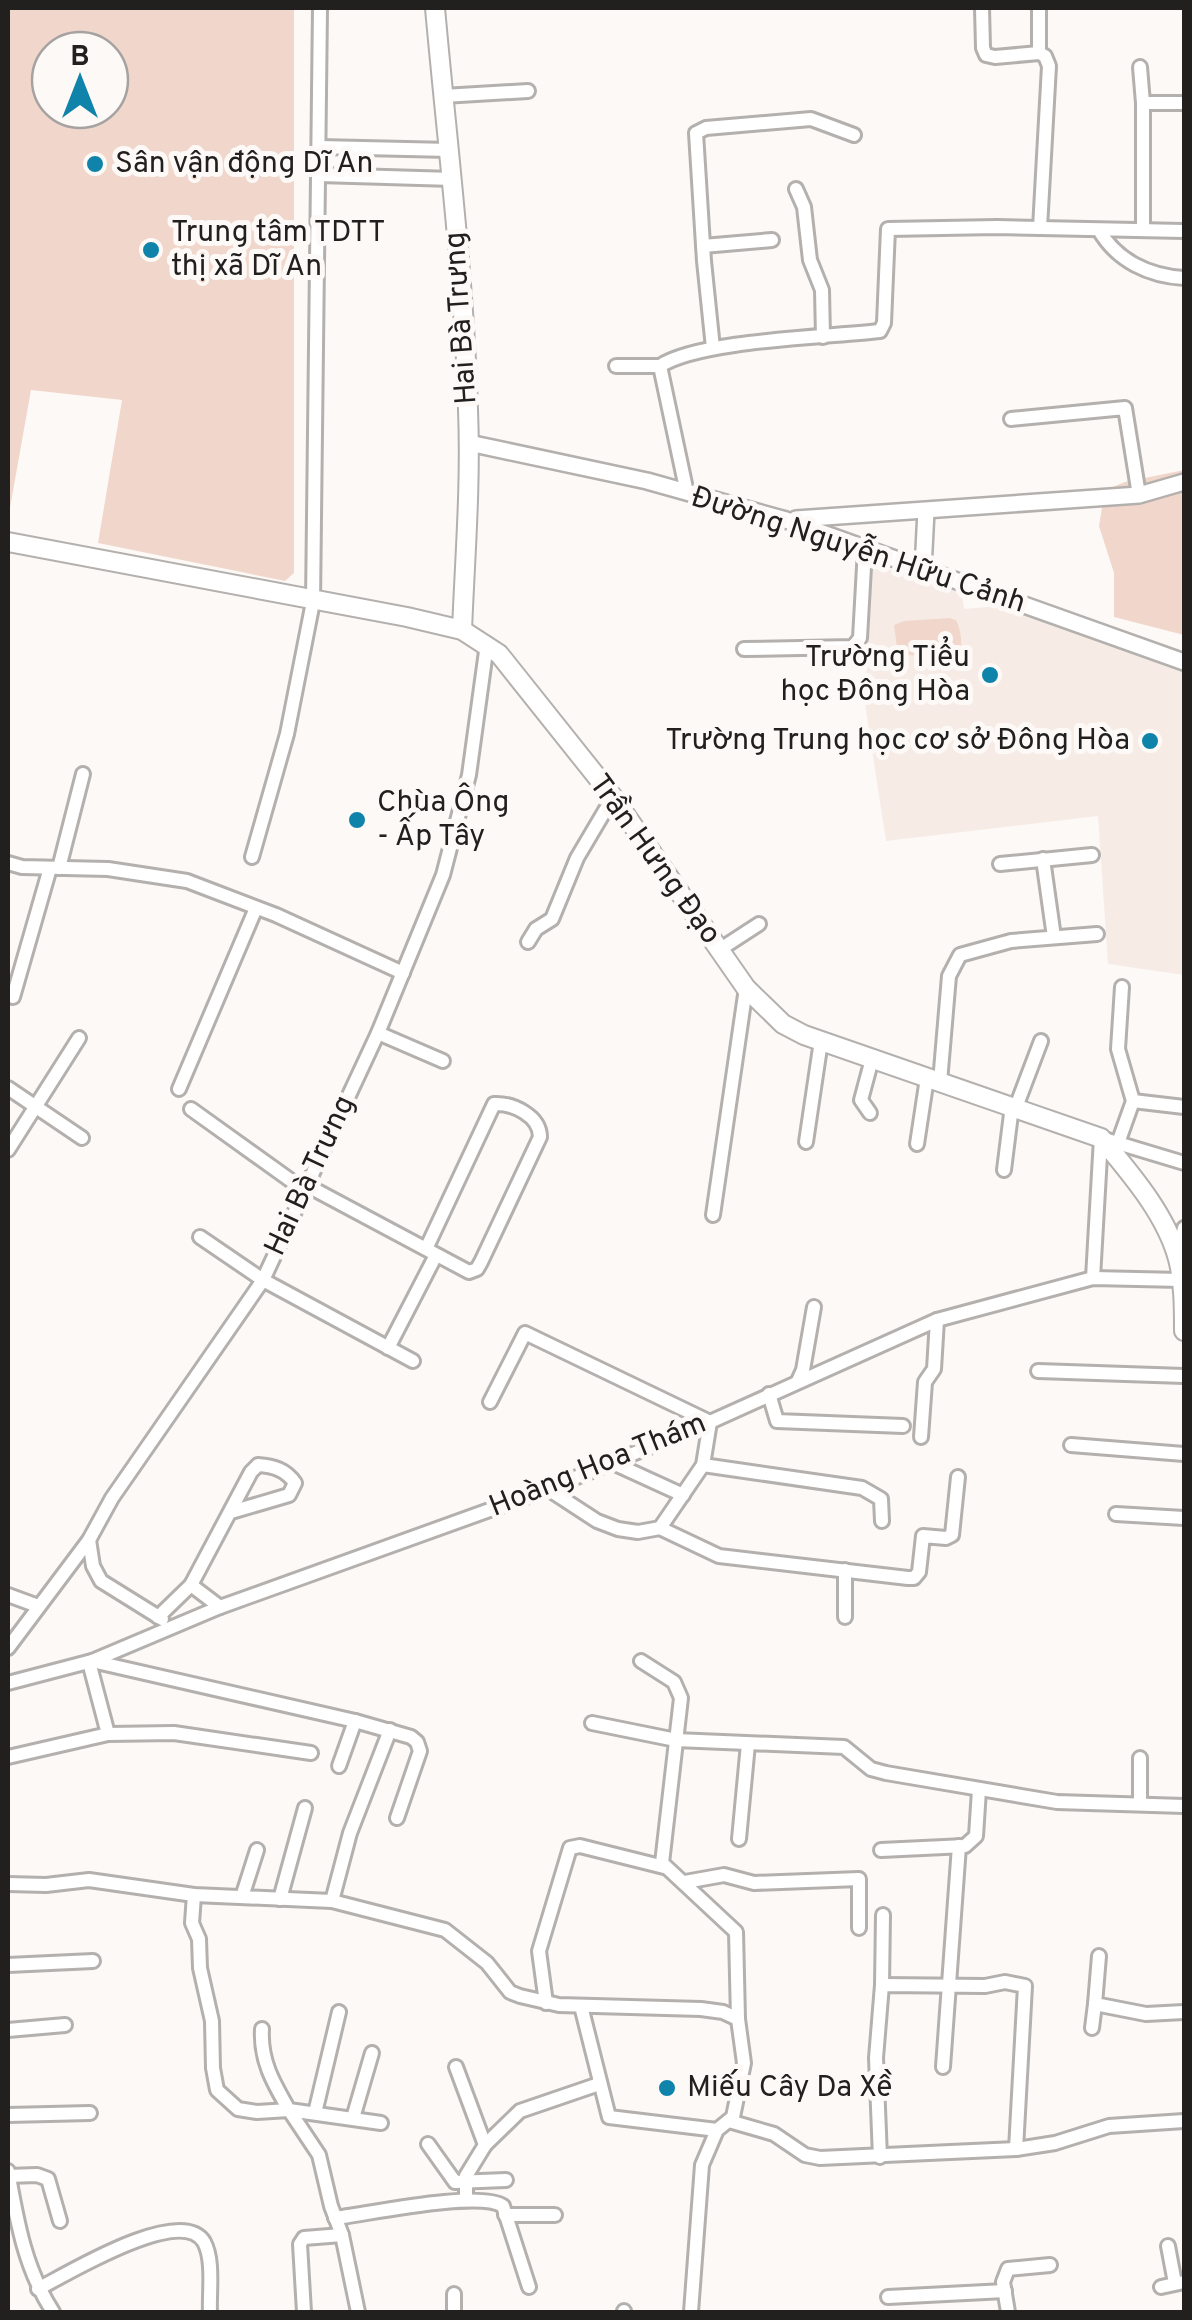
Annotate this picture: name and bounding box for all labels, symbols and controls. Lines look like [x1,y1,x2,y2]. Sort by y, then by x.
north arrow [30,30,130,130]
text: B [70,40,90,76]
place label: Sân vận động Dĩ An [115,146,374,183]
marker: Sân vận động Dĩ An [84,153,106,175]
place label: Trung tâm TDTT thị xã Dĩ An [171,215,385,286]
street label: Hai Bà Trưng [438,230,486,406]
marker: Trung tâm TDTT thị xã Dĩ An [140,239,162,261]
street label: Đường Nguyễn Hữu Cảnh [686,477,1031,623]
place label: Trường Tiểu học Đông Hòa [780,636,970,711]
marker: Trường Tiểu học Đông Hòa [979,664,1001,686]
place label: Trường Trung học cơ sở Đông Hòa [665,723,1130,760]
marker: Trường Trung học cơ sở Đông Hòa [1139,730,1161,752]
street label: Trần Hưng Đạo [580,767,729,952]
place label: Chùa Ông - Ấp Tây [377,782,509,856]
marker: Chùa Ông - Ấp Tây [346,809,368,831]
street label: Hai Bà Trưng [258,1090,364,1262]
street label: Hoàng Hoa Thám [484,1406,712,1526]
place label: Miếu Cây Da Xề [687,2069,892,2107]
marker: Miếu Cây Da Xề [656,2077,678,2099]

